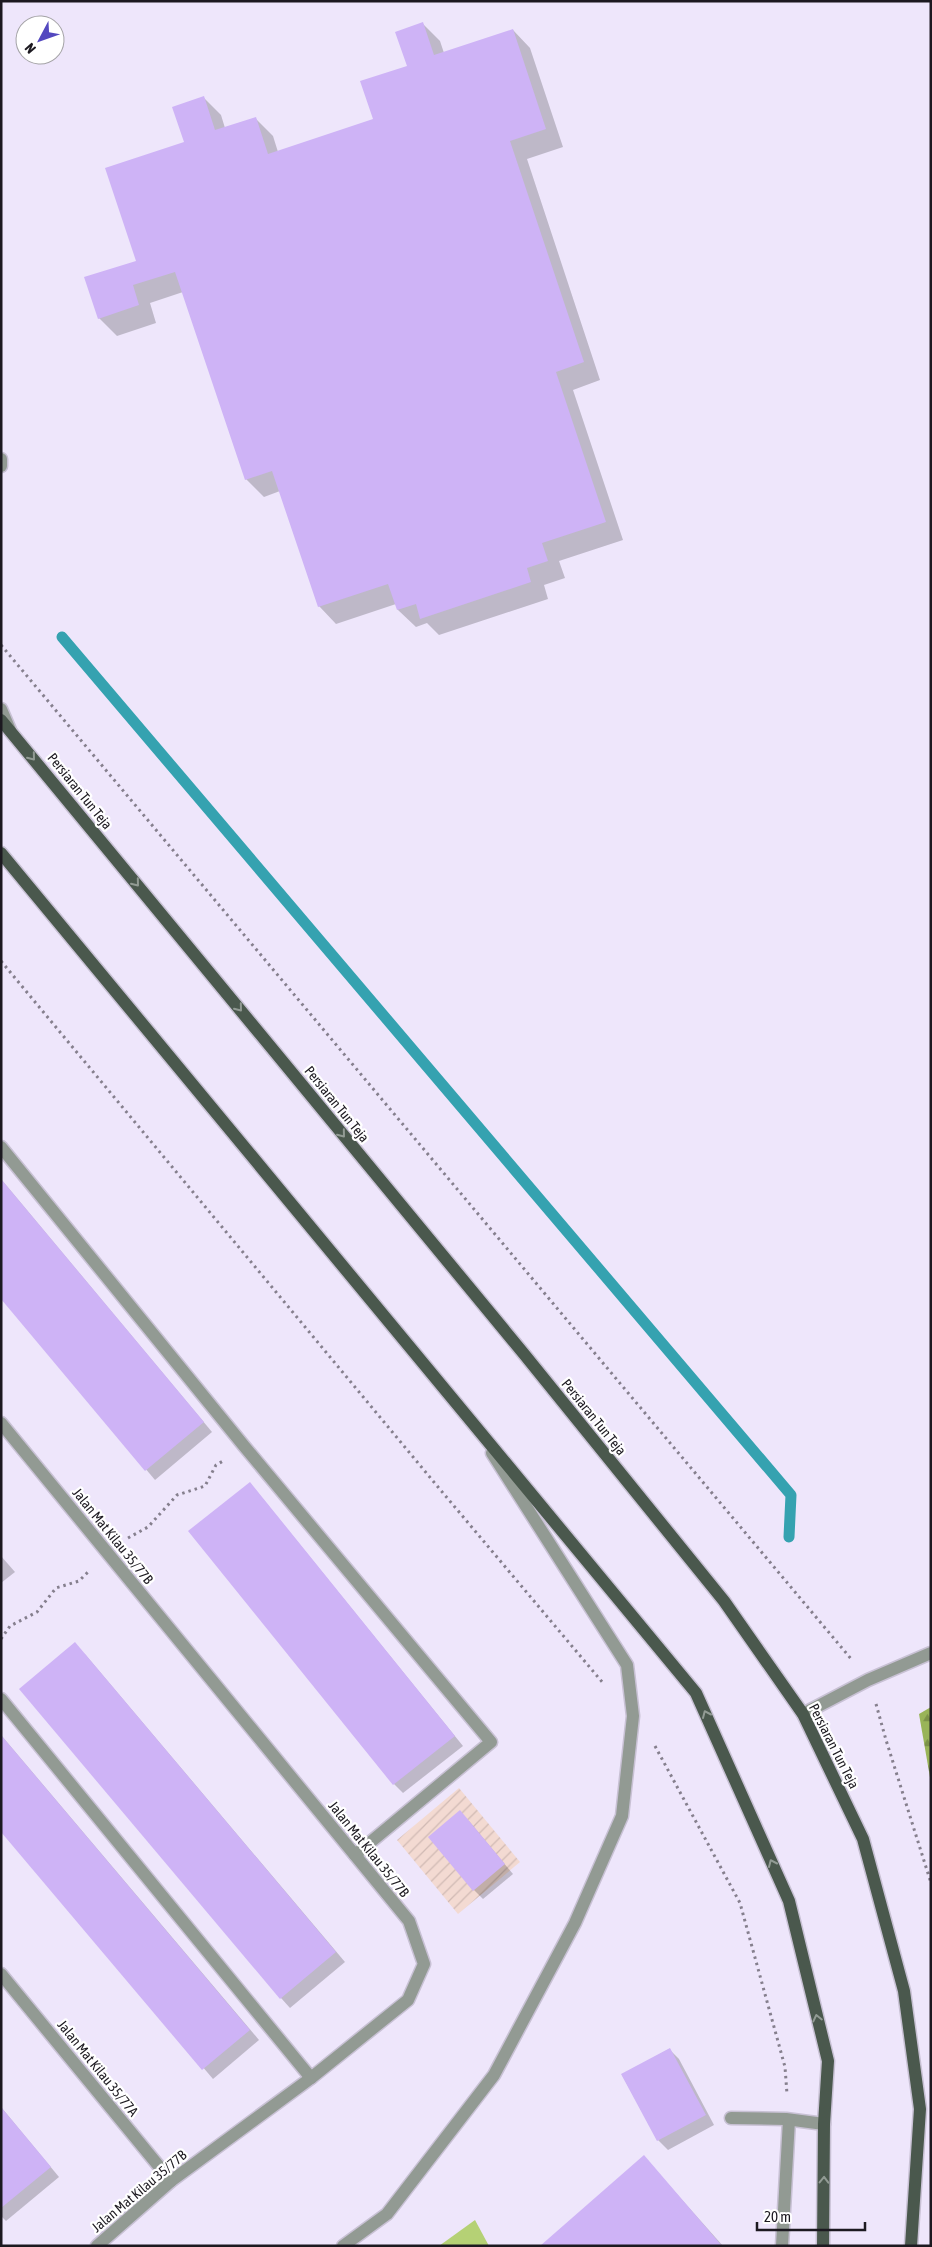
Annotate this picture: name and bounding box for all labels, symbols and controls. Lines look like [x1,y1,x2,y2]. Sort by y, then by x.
north arrow [15,15,65,65]
text: N [21,40,39,57]
street label: Persiaran Tun Teja [44,750,116,832]
one-way arrow [27,751,35,760]
one-way arrow [130,877,139,886]
one-way arrow [233,1002,241,1011]
street label: Persiaran Tun Teja [301,1063,373,1145]
one-way arrow [337,1128,346,1137]
street label: Persiaran Tun Teja [558,1376,630,1458]
street label: Jalan Mat Kilau 35/77B [70,1485,157,1587]
street label: Persiaran Tun Teja [806,1701,862,1791]
one-way arrow [702,1710,713,1719]
street label: Jalan Mat Kilau 35/77B [326,1798,413,1900]
one-way arrow [768,1859,779,1868]
one-way arrow [812,2014,823,2023]
street label: Jalan Mat Kilau 35/77A [54,2017,142,2119]
street label: Jalan Mat Kilau 35/77B [88,2147,190,2235]
one-way arrow [818,2175,829,2183]
scale bar [757,2200,864,2232]
text: 20 m [764,2208,791,2225]

